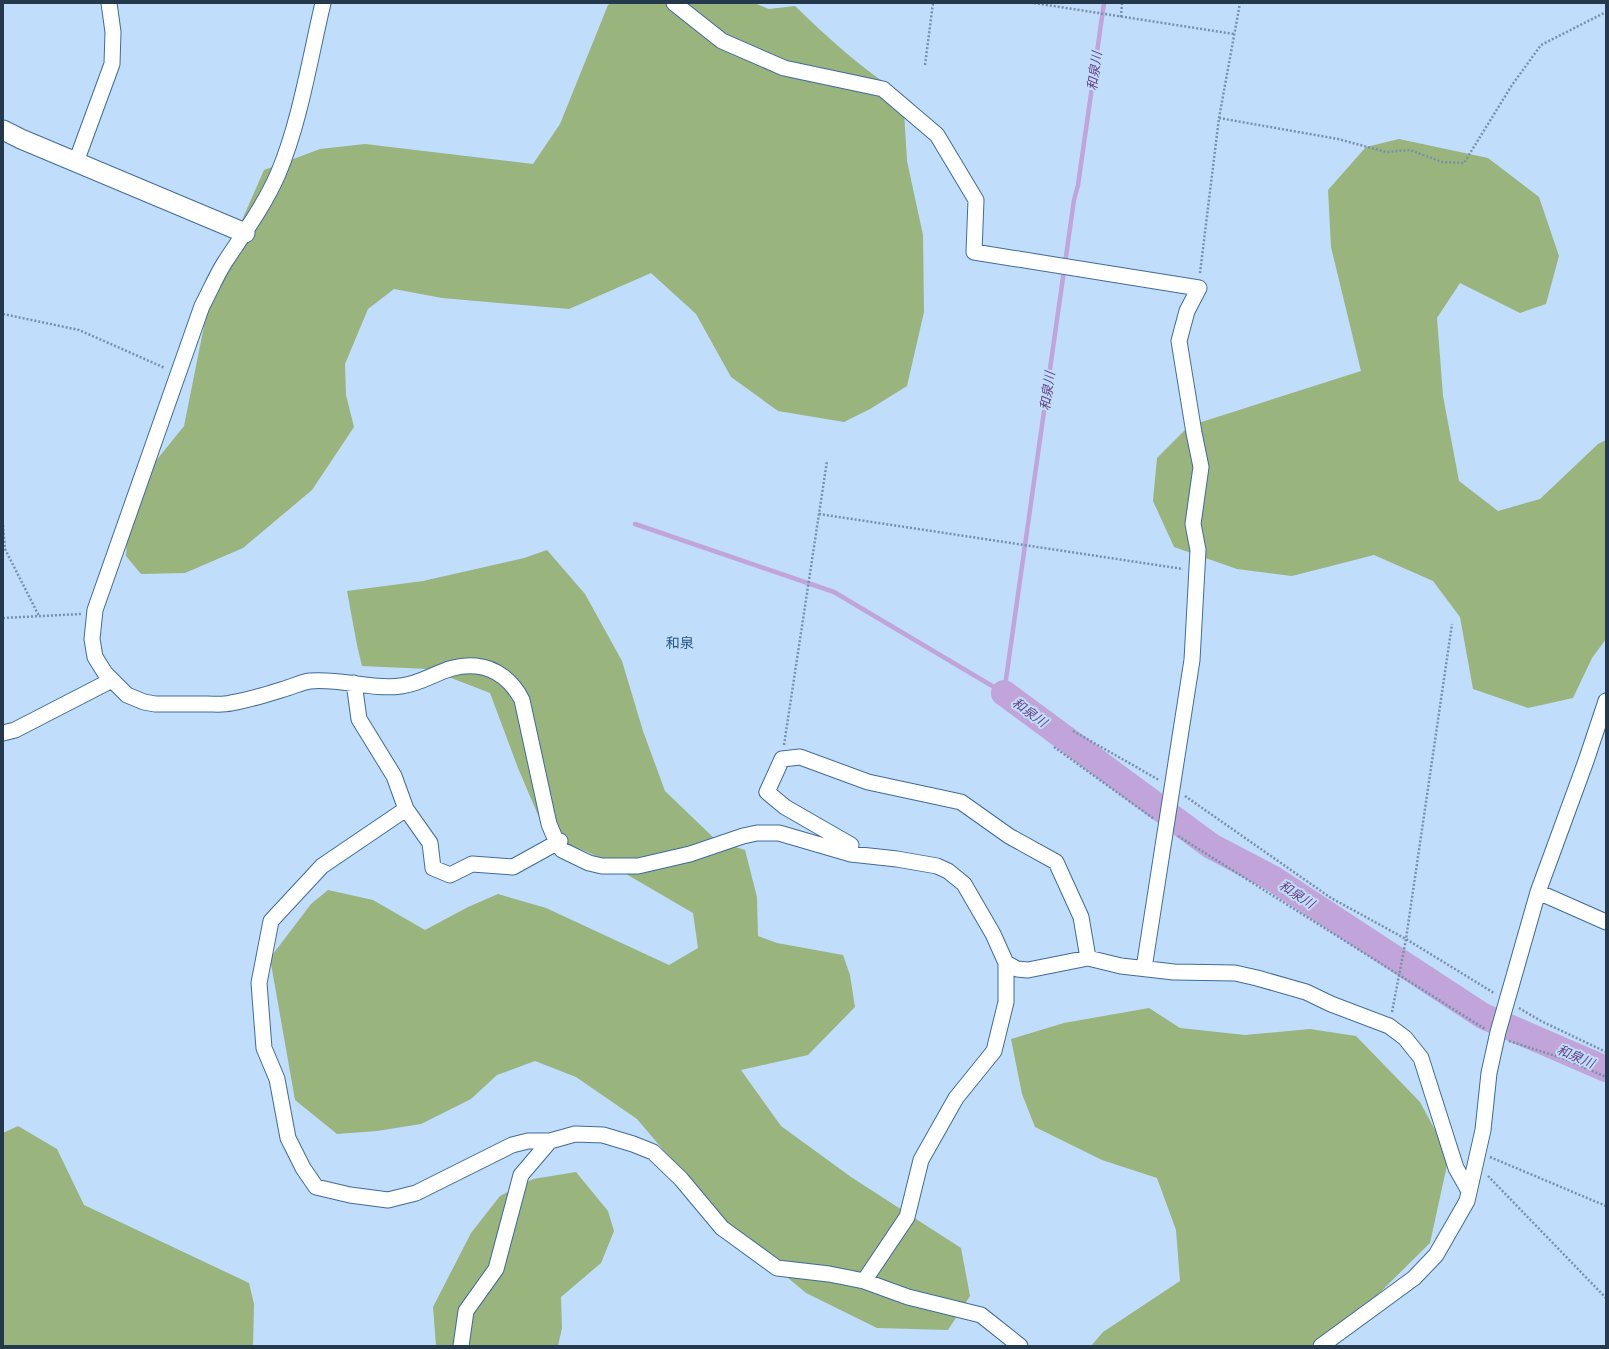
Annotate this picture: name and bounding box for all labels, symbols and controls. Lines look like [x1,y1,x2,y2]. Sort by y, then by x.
water label: 和泉川 [1085,49,1105,91]
water label: 和泉川 [1038,369,1058,411]
district label: 和泉 [666,635,694,651]
water label: 和泉川 [1010,696,1051,731]
water label: 和泉川 [1276,878,1318,912]
water label: 和泉川 [1555,1043,1598,1072]

